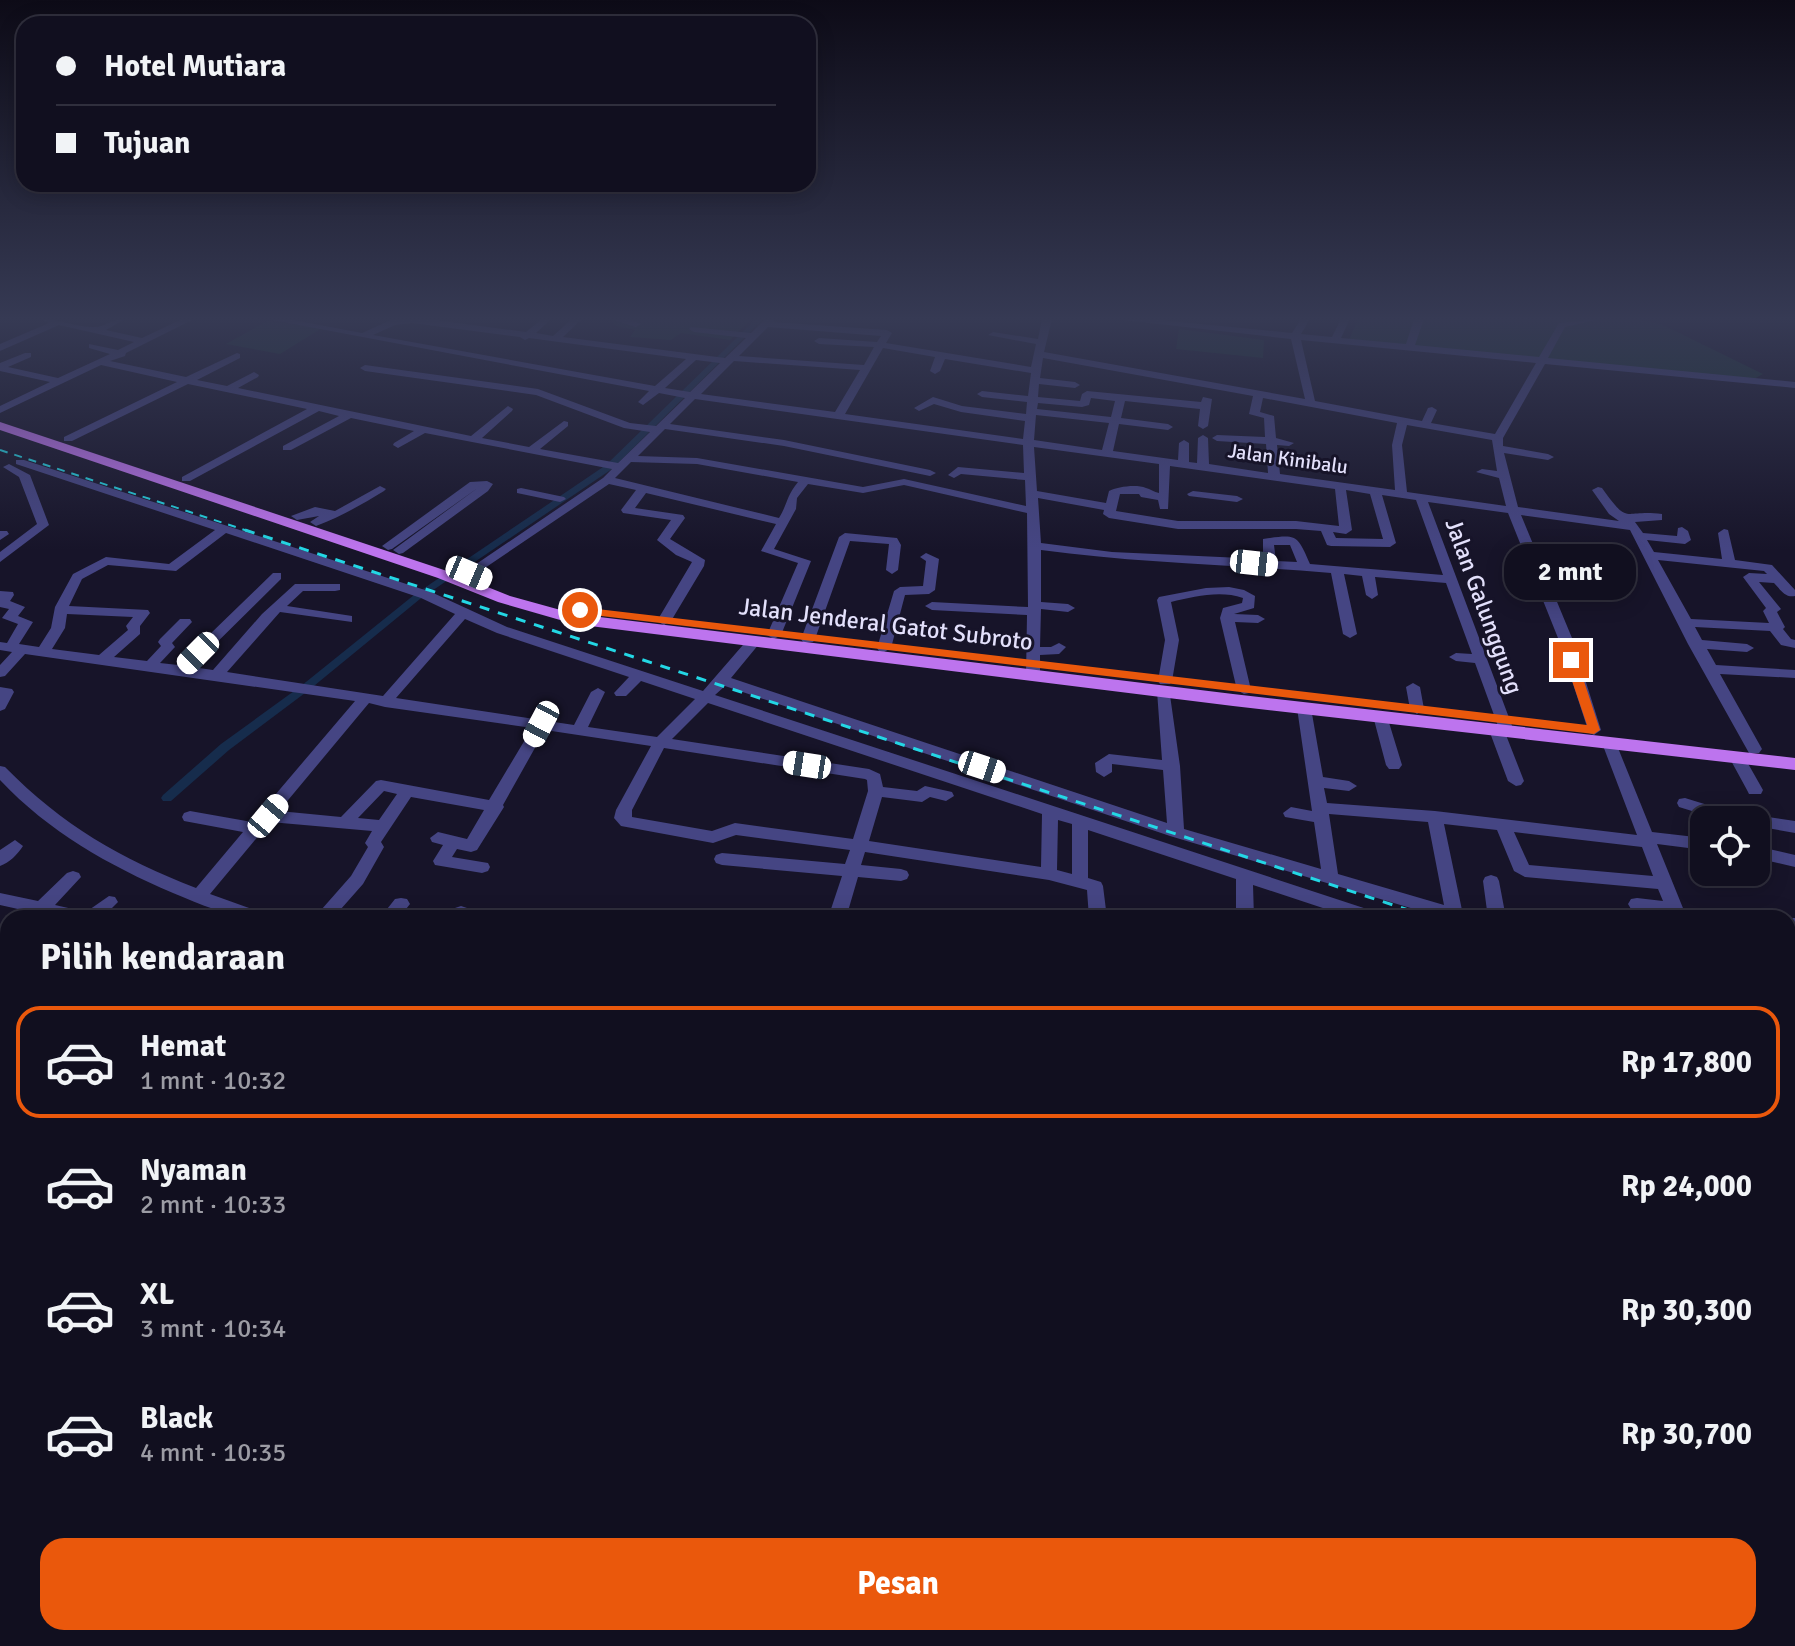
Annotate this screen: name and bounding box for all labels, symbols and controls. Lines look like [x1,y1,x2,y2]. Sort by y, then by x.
text: Hotel Mutiara [104,48,286,85]
text: Tujuan [104,125,191,162]
street label: Jalan Kinibalu [1226,438,1350,480]
street label: Jalan Galunggung [1438,514,1530,698]
callout: 2 mnt [1505,544,1637,600]
car [1229,549,1279,577]
car [442,553,496,593]
text: 2 mnt [1538,556,1602,588]
street label: Jalan Jenderal Gatot Subroto [737,591,1035,657]
route start [562,592,598,628]
car [173,628,223,678]
route end [1553,642,1589,678]
car [519,697,563,751]
car [955,748,1009,786]
car [781,749,833,781]
car [243,790,293,842]
map controls [1690,806,1770,886]
button: locate [1690,806,1770,886]
text: Pilih kendaraan [40,935,285,980]
icon: car [44,1026,116,1098]
text: Hemat [140,1028,226,1065]
text: Rp 17,800 [1621,1044,1752,1081]
text: 1 mnt · 10:32 [140,1065,286,1097]
icon: car [44,1150,116,1222]
text: Nyaman [140,1152,247,1189]
text: Rp 24,000 [1621,1168,1752,1205]
text: 2 mnt · 10:33 [140,1189,286,1221]
icon: car [44,1274,116,1346]
text: XL [140,1276,174,1313]
text: Rp 30,300 [1621,1292,1752,1329]
text: 3 mnt · 10:34 [140,1313,286,1345]
icon: car [44,1398,116,1470]
text: Black [140,1400,213,1437]
text: Rp 30,700 [1621,1416,1752,1453]
text: 4 mnt · 10:35 [140,1437,286,1469]
button: Pesan [40,1538,1756,1630]

